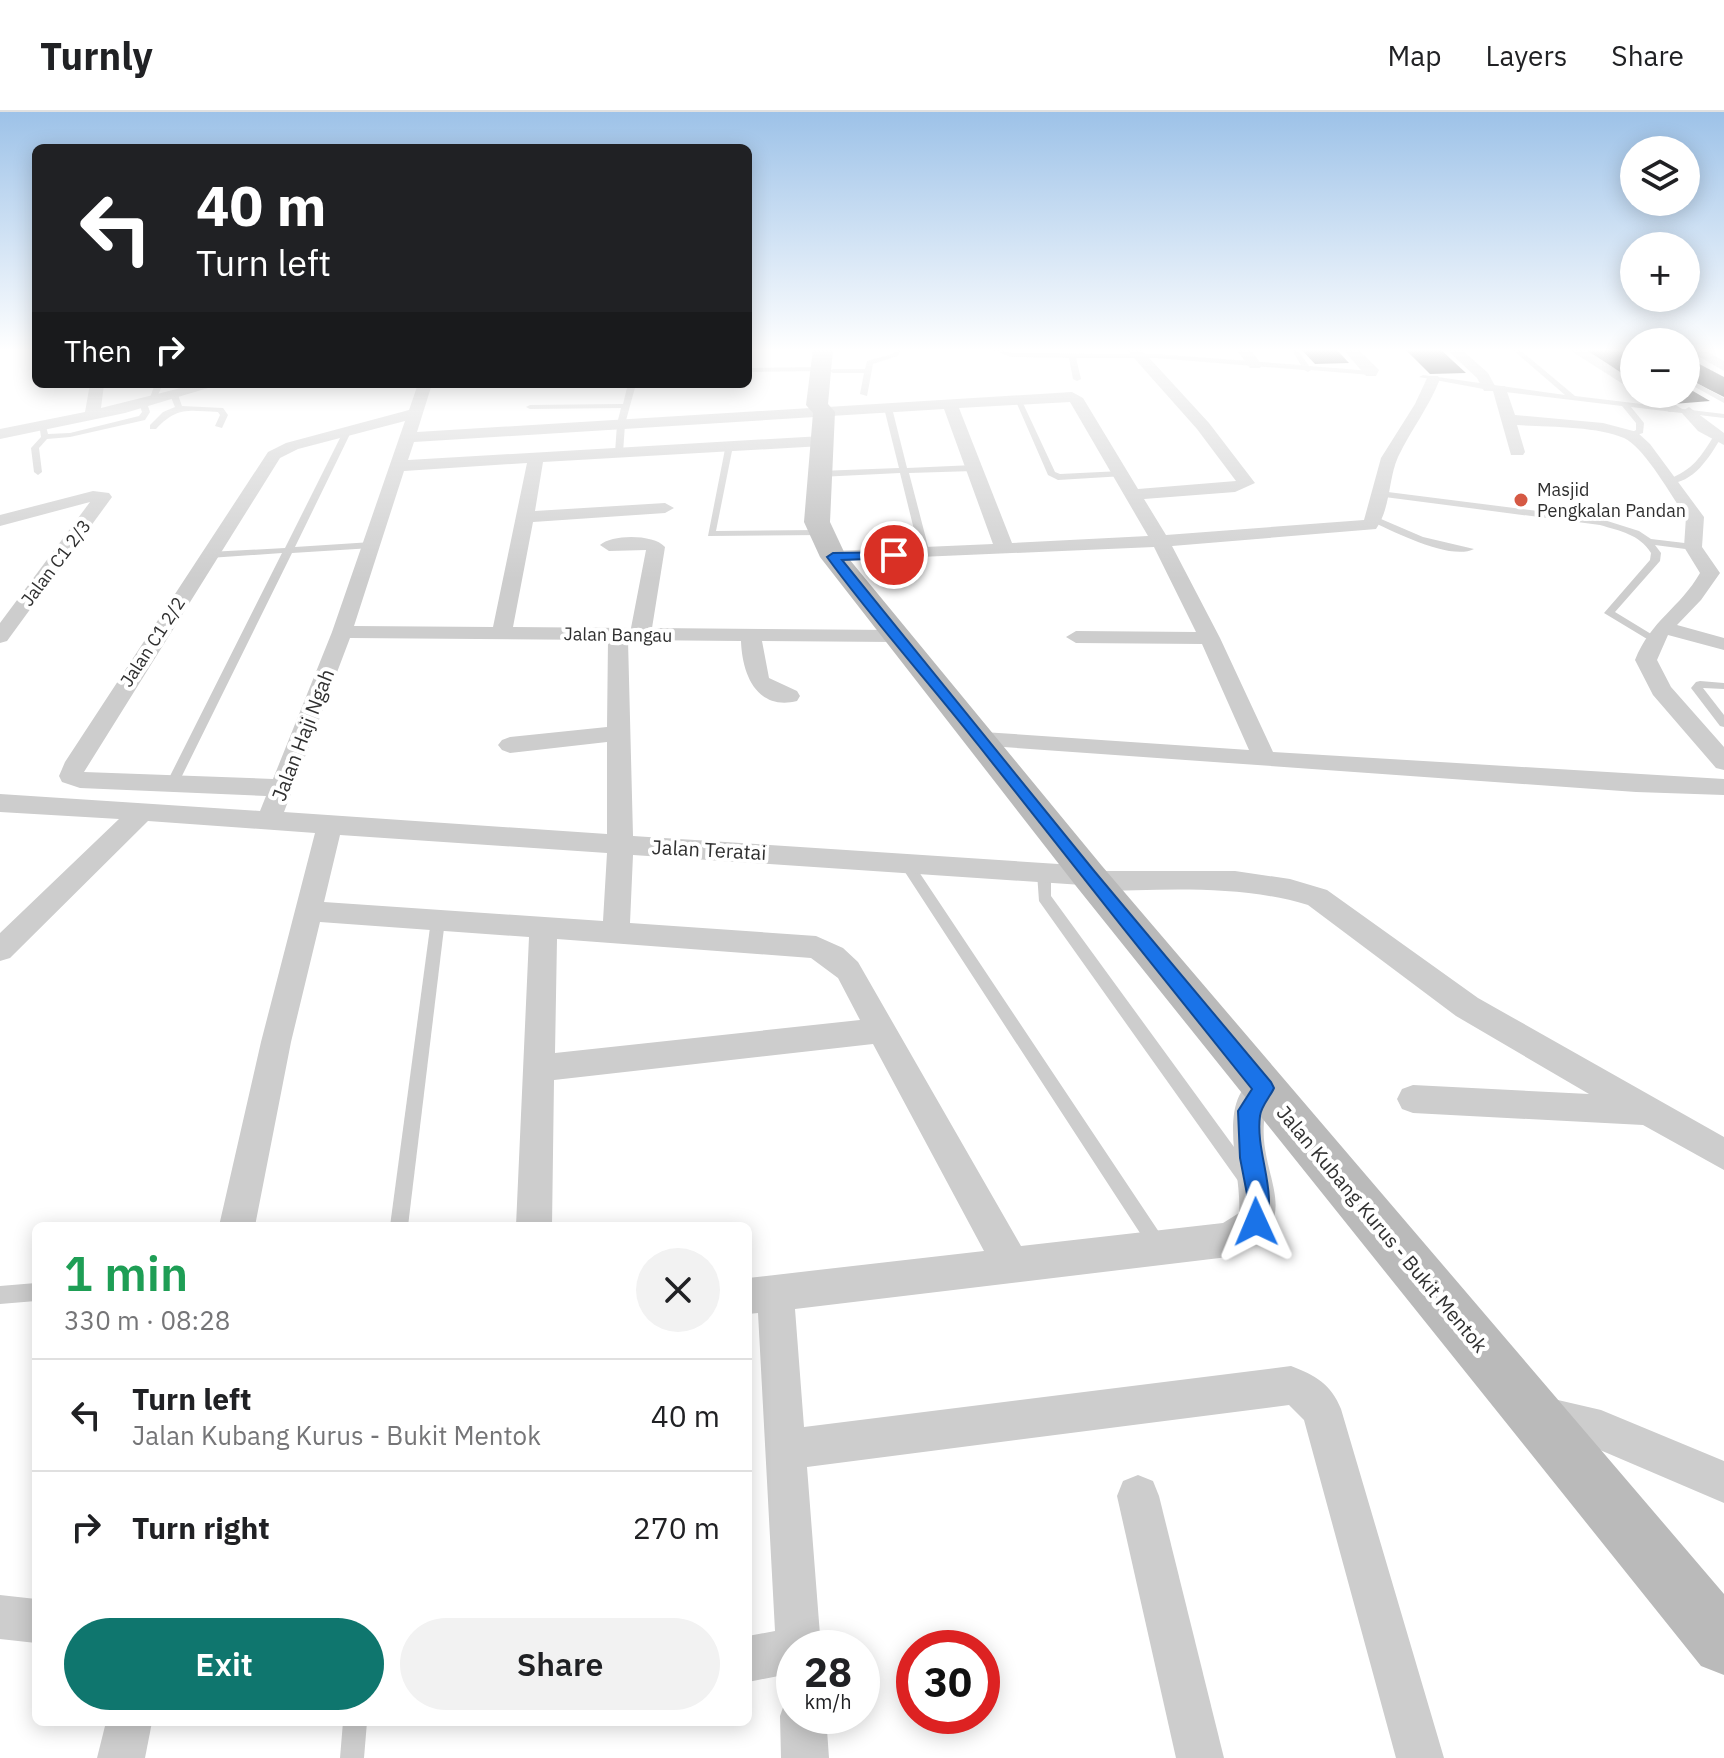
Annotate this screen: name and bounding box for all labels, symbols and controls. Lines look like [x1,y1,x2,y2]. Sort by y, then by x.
text: Turnly [40,31,153,80]
text: Map [1387,37,1441,74]
text: Layers [1485,37,1567,74]
text: Share [1611,37,1684,74]
map controls [1620,136,1700,408]
button: layers [1620,136,1700,216]
text: 40 m [196,169,326,241]
icon: left [64,176,168,280]
button: + [1620,232,1700,312]
text: Turn left [196,239,331,286]
icon: right [148,328,192,372]
button: − [1620,328,1700,408]
text: Then [64,331,132,370]
place label: Masjid Pengkalan Pandan [1537,478,1686,522]
marker: Masjid Pengkalan Pandan [1512,491,1530,509]
street label: Jalan C1 2/3 [16,515,96,611]
pin [860,521,928,589]
icon: arrive [872,533,916,577]
street label: Jalan C1 2/2 [115,592,190,691]
street label: Jalan Bangau [563,622,673,647]
street label: Jalan Haji Ngah [265,665,340,805]
street label: Jalan Teratai [651,833,767,866]
street label: Jalan Kubang Kurus - Bukit Mentok [1271,1100,1494,1358]
position arrow [1214,1180,1298,1264]
text: 1 min [64,1242,188,1304]
button: close [636,1248,720,1332]
text: 330 m · 08:28 [64,1303,230,1337]
text: Turn left [132,1379,251,1418]
icon: left [64,1393,108,1437]
text: 40 m [651,1396,720,1435]
text: Jalan Kubang Kurus - Bukit Mentok [132,1418,541,1452]
icon: right [64,1505,108,1549]
text: Turn right [132,1508,270,1547]
text: 270 m [633,1508,720,1547]
button: Exit [64,1618,384,1710]
button: Share [400,1618,720,1710]
speed limit sign: 30 [896,1630,1000,1734]
text: 28 [804,1646,852,1698]
text: km/h [804,1688,852,1715]

